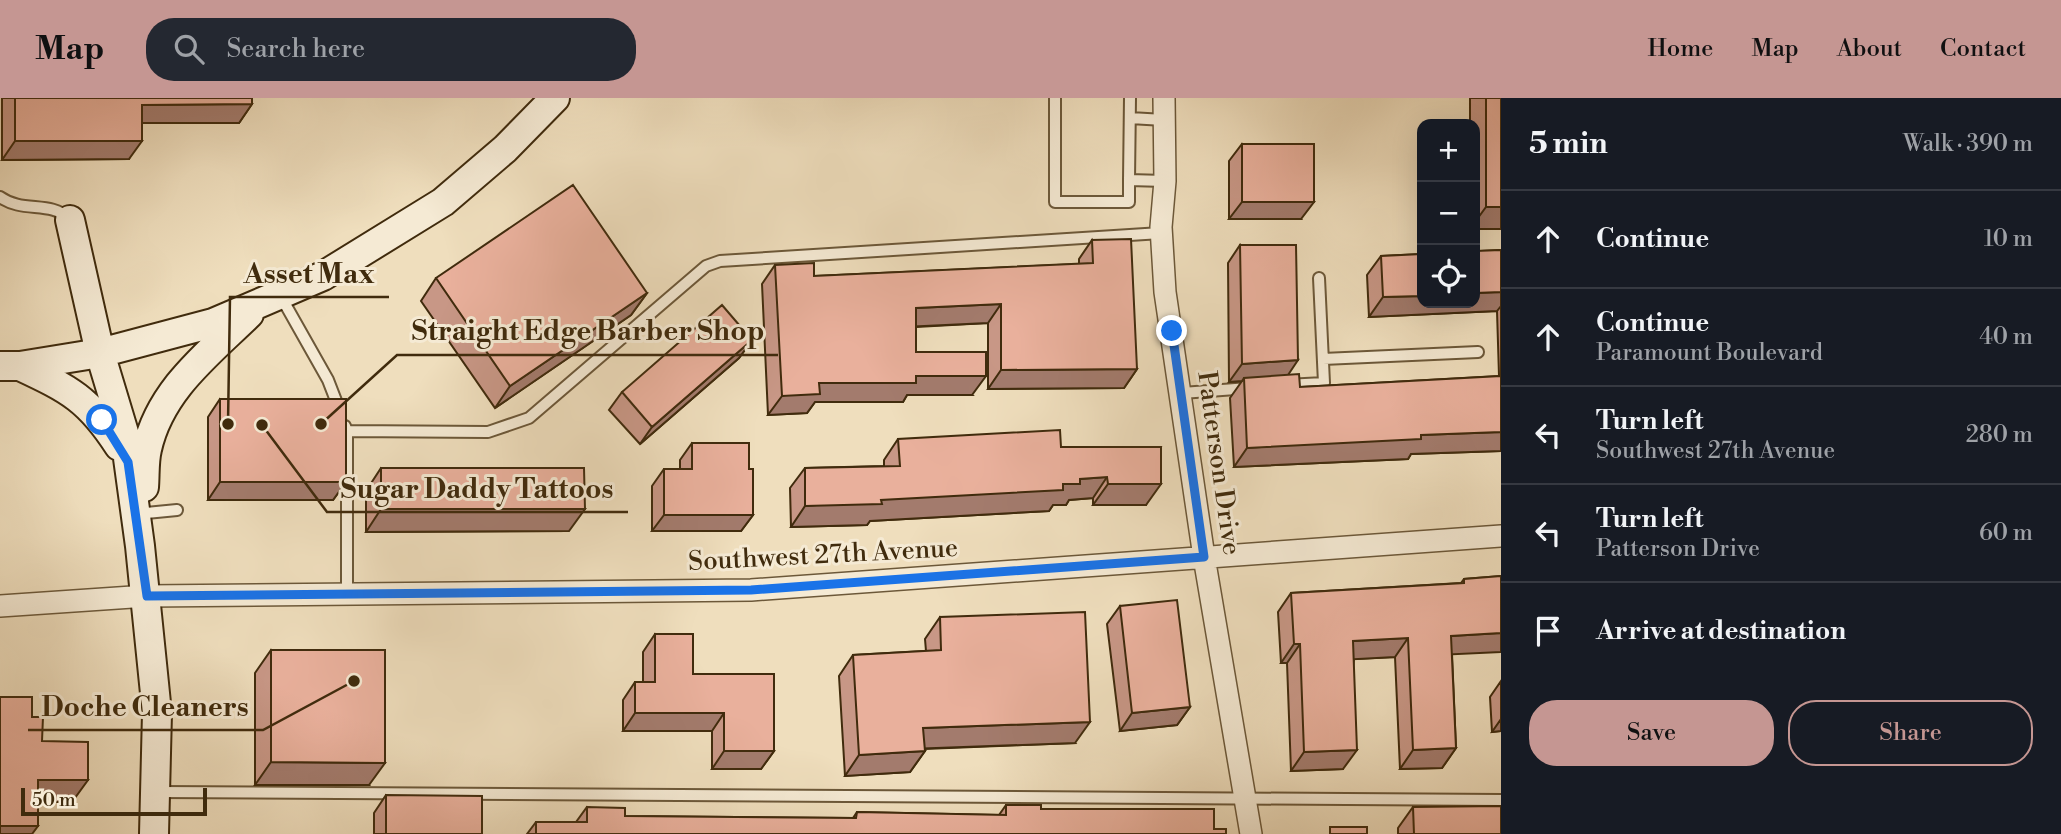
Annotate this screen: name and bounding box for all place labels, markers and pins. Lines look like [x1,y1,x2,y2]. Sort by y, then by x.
callout: Asset Max [230,248,389,297]
callout: Straight Edge Barber Shop [397,306,778,355]
callout: Sugar Daddy Tattoos [327,463,628,512]
callout: Doche Cleaners [28,681,263,730]

